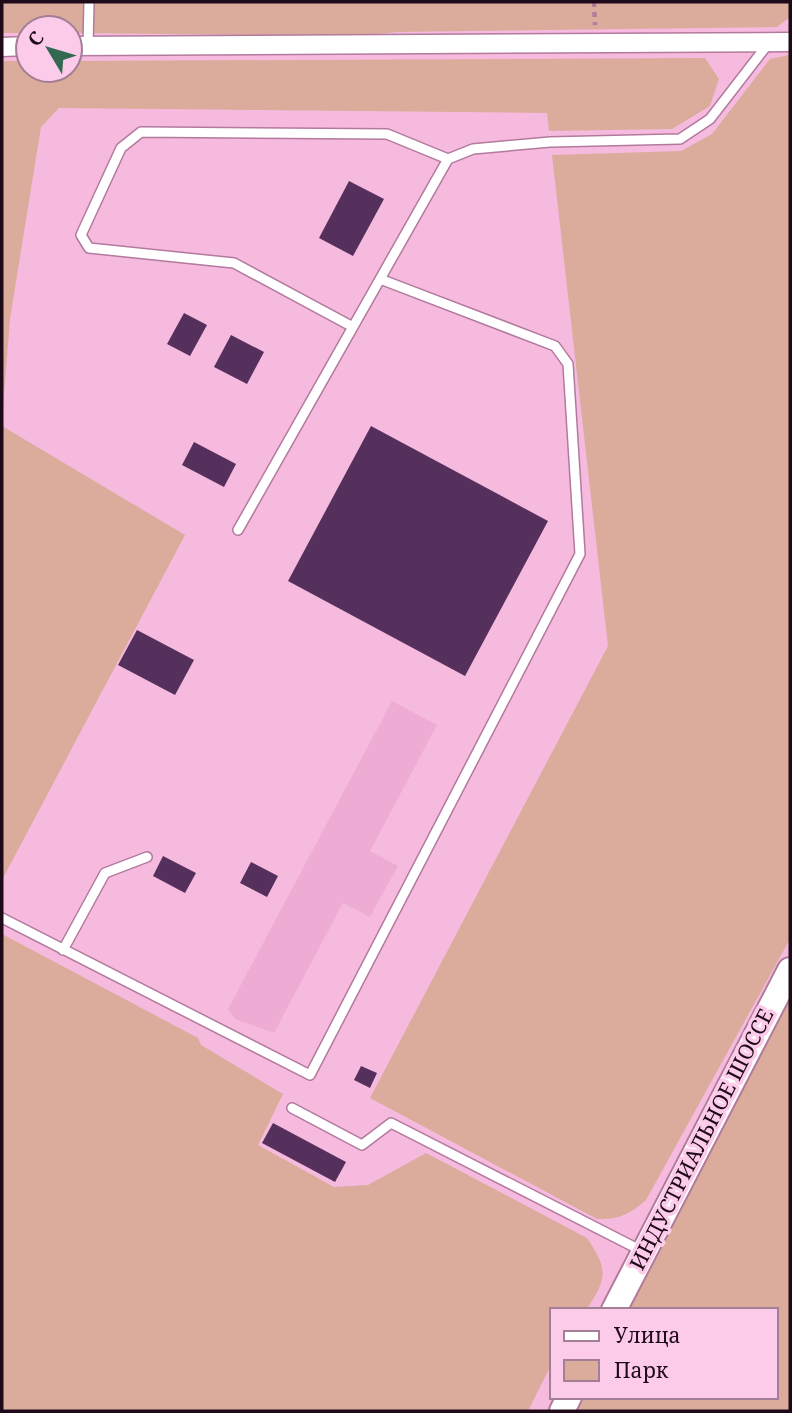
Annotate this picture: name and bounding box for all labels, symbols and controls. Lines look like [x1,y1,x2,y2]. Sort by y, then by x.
north arrow [14,14,84,84]
text: С [22,26,50,51]
street label: ИНДУСТРИАЛЬНОЕ ШОССЕ [623,1004,779,1274]
legend [550,1308,778,1399]
text: Улица [614,1321,681,1349]
text: Парк [614,1356,669,1384]

